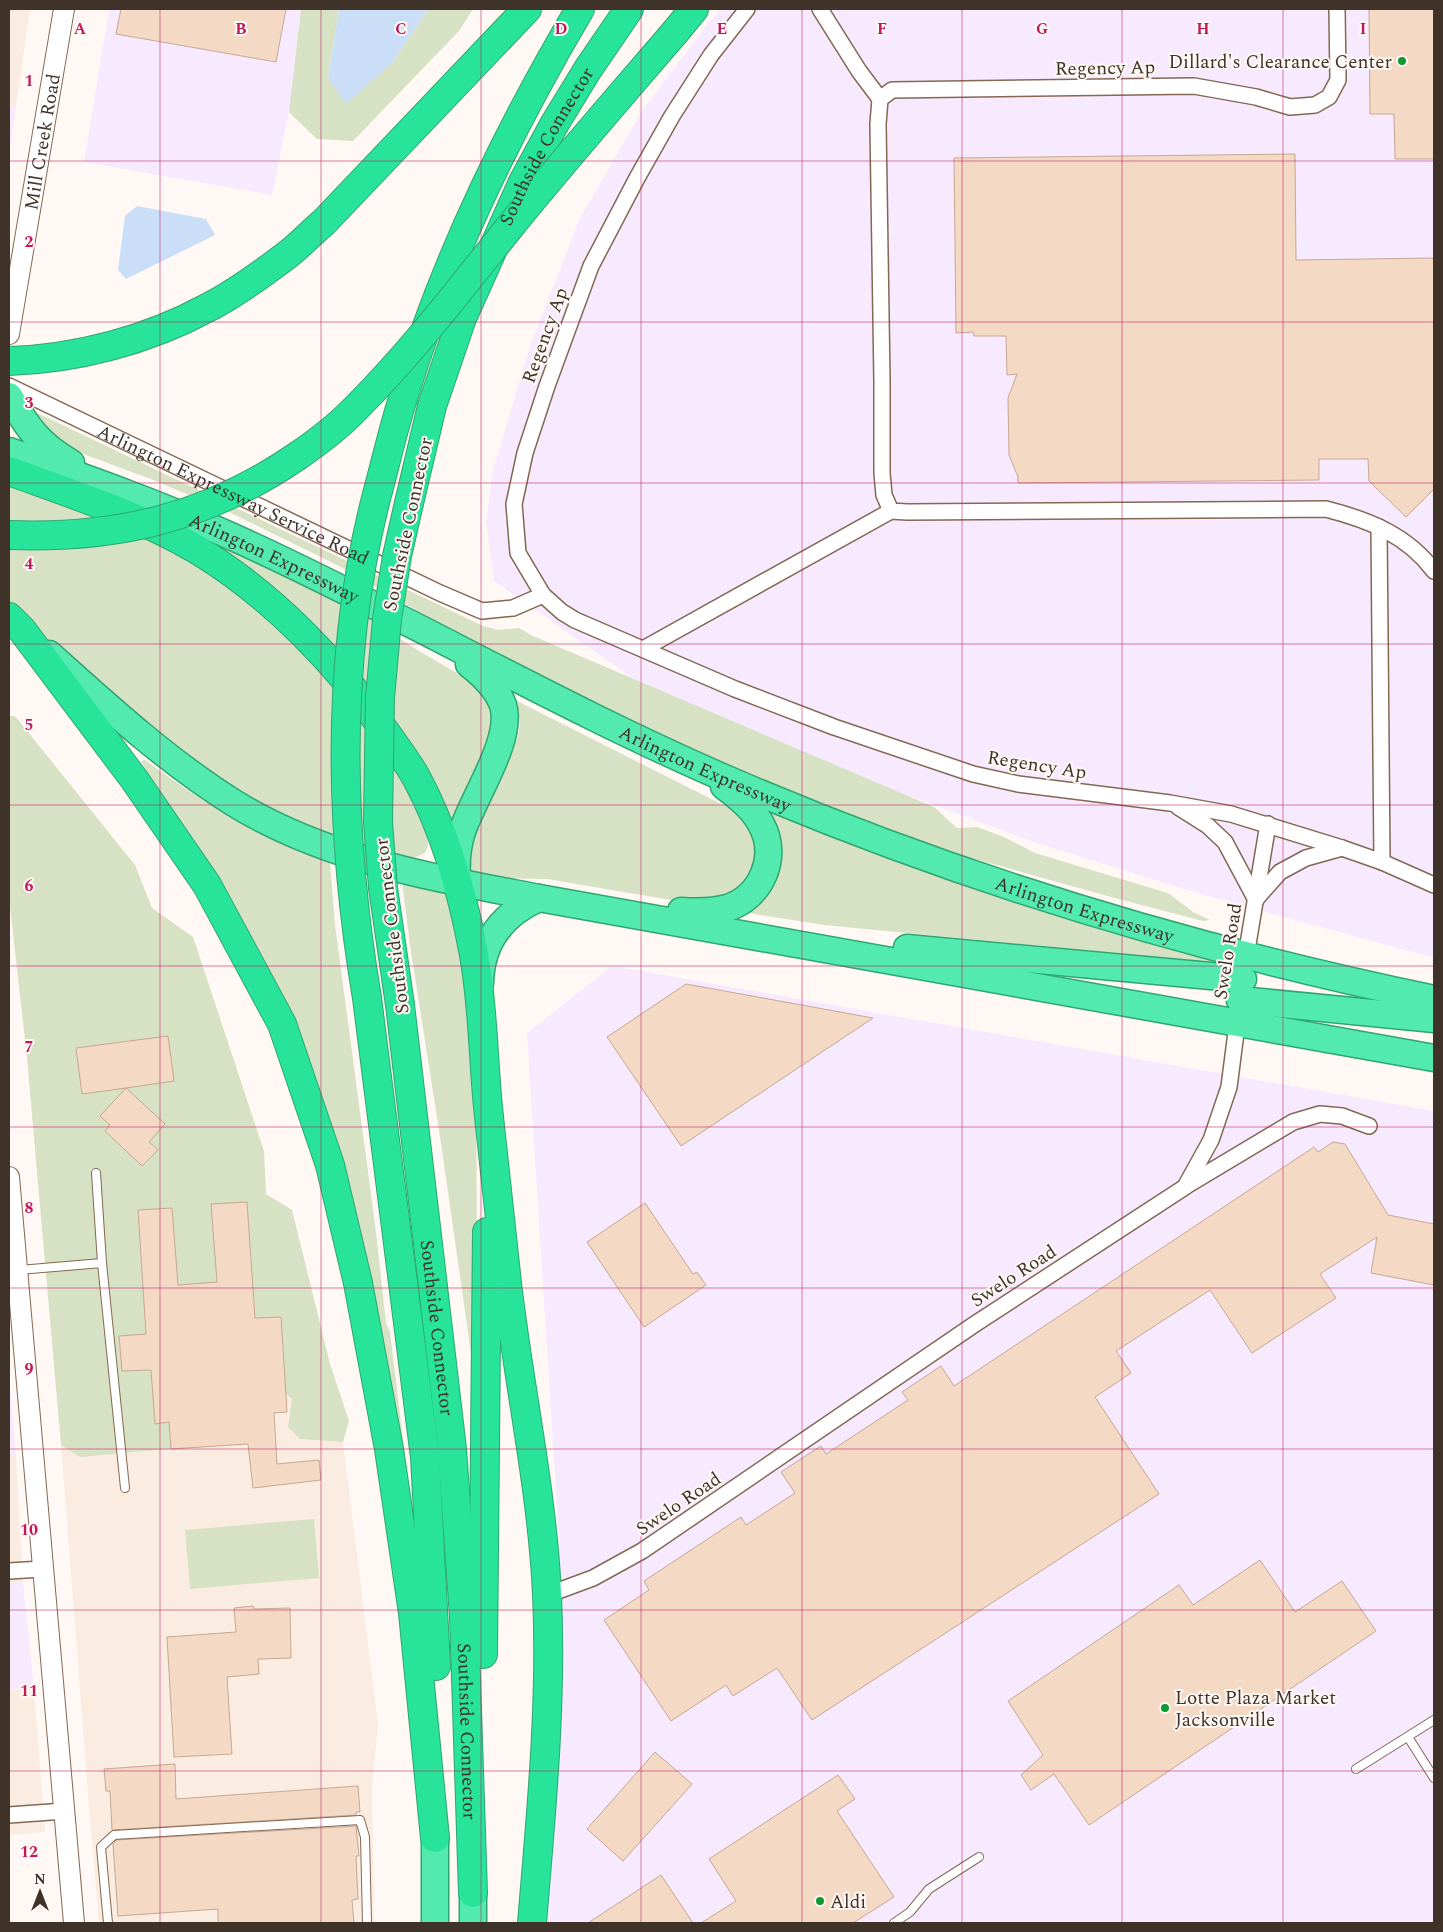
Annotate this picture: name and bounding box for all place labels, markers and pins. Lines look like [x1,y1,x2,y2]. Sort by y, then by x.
place label: Dillard's Clearance Center [1168,48,1392,77]
marker: Dillard's Clearance Center [1396,55,1408,67]
place label: Lotte Plaza Market Jacksonville [1175,1684,1336,1735]
marker: Lotte Plaza Market Jacksonville [1159,1702,1171,1714]
place label: Aldi [830,1888,866,1917]
marker: Aldi [814,1895,826,1907]

